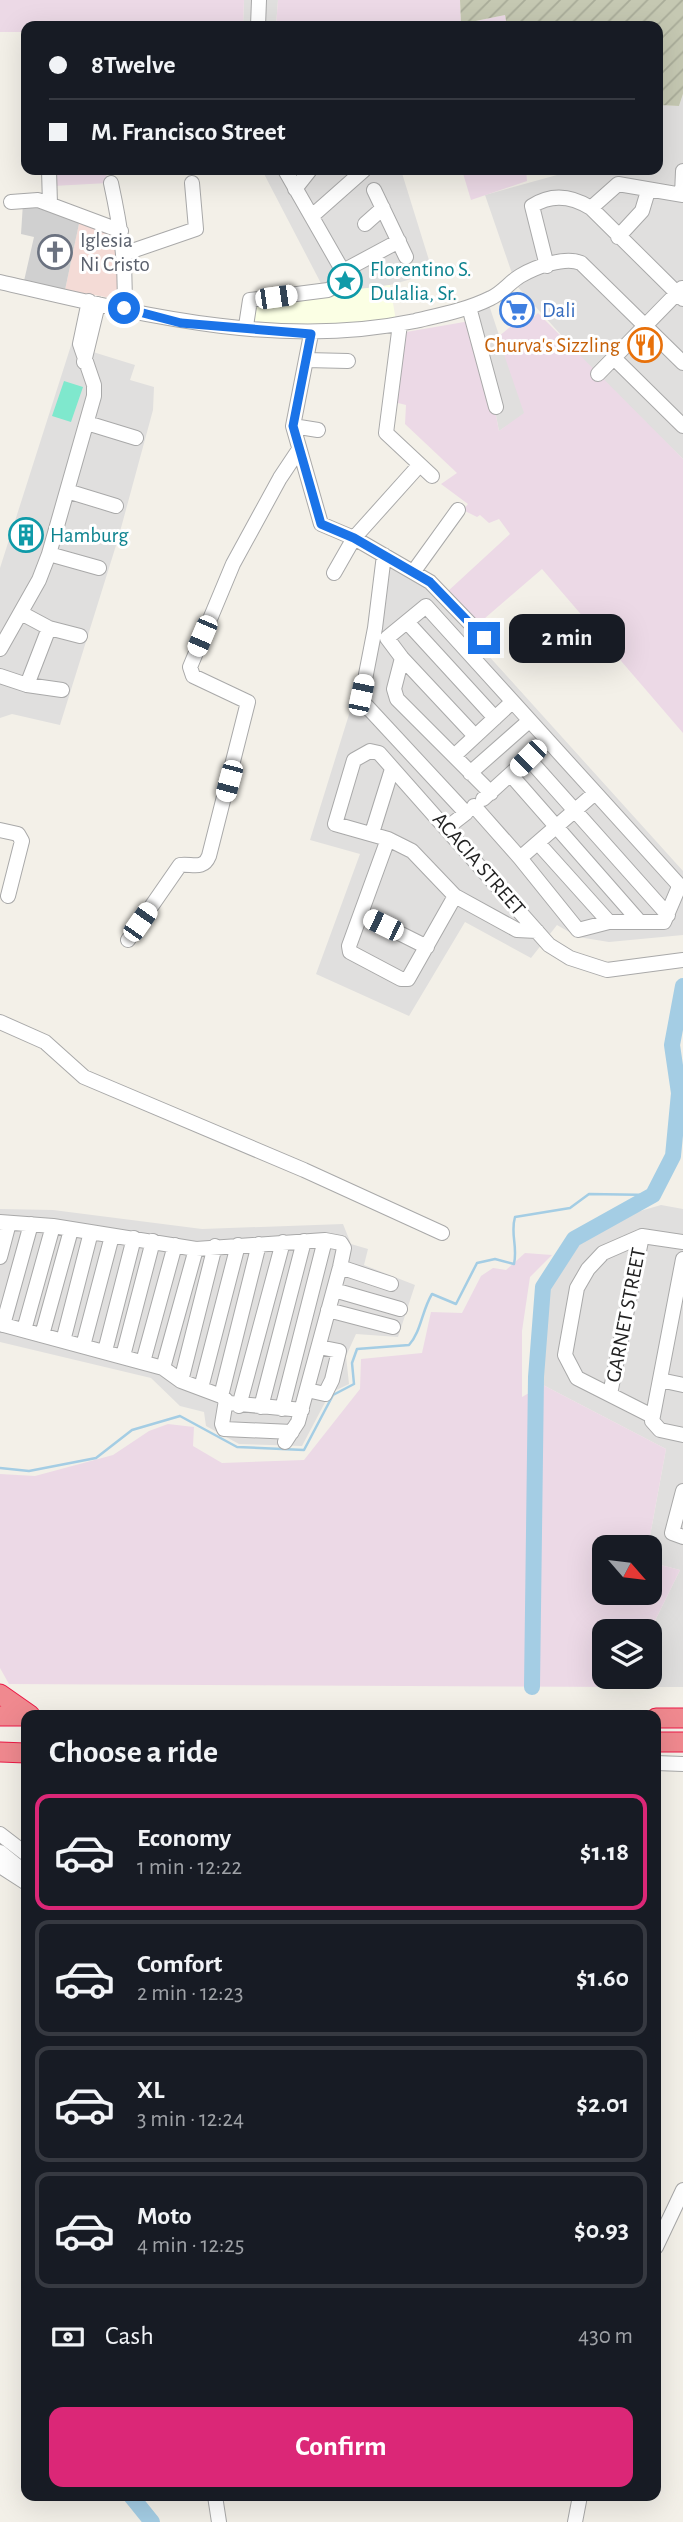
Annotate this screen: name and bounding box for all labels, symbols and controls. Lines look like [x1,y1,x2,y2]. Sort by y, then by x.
text: 8Twelve [91,52,176,78]
text: M. Francisco Street [91,119,285,145]
place label: Iglesia Ni Cristo [80,230,150,275]
church icon: Iglesia Ni Cristo [36,233,74,271]
place label: Florentino S. Dulalia, Sr. [370,259,472,304]
place icon: Florentino S. Dulalia, Sr. [326,262,364,300]
car [254,284,299,310]
supermarket icon: Dali [498,291,536,329]
route start [108,292,140,324]
place label: Dali [542,300,576,321]
restaurant icon: Churva's Sizzling [626,326,664,364]
place label: Churva's Sizzling [485,335,621,356]
building icon: Hamburg [7,516,45,554]
place label: Hamburg [50,525,129,546]
car [185,613,220,659]
callout: 2 min [508,614,624,662]
route end [468,622,500,654]
text: 2 min [541,627,593,650]
car [347,672,376,718]
car [506,736,551,780]
car [214,758,245,804]
street label: ACACIA STREET [429,808,529,920]
car [120,899,161,945]
car [360,906,407,944]
street label: GARNET STREET [603,1246,649,1384]
north arrow [592,1535,662,1605]
map controls [592,1535,662,1689]
button: layers [592,1619,662,1689]
text: Choose a ride [49,1736,218,1768]
icon: car [53,1821,116,1884]
text: Economy [137,1825,231,1851]
text: $1.18 [580,1839,629,1865]
text: 1 min · 12:22 [137,1856,242,1879]
icon: car [53,1947,116,2010]
text: Comfort [137,1951,222,1977]
text: $1.60 [576,1965,629,1991]
text: 2 min · 12:23 [137,1982,244,2005]
icon: car [53,2073,116,2136]
text: XL [137,2077,164,2103]
text: $2.01 [576,2091,629,2117]
text: 3 min · 12:24 [137,2108,244,2131]
icon: car [53,2199,116,2262]
text: Moto [137,2203,192,2229]
text: $0.93 [574,2217,629,2243]
text: 4 min · 12:25 [137,2234,244,2257]
icon: cash [49,2318,87,2356]
text: Cash [105,2323,154,2349]
text: 430 m [578,2325,633,2348]
button: Confirm [49,2407,633,2487]

